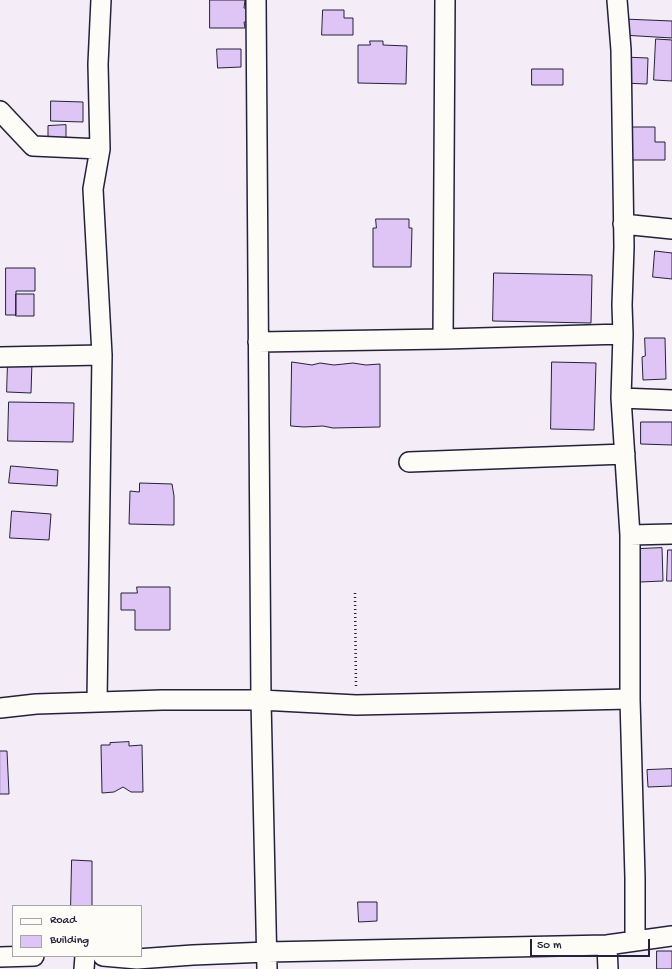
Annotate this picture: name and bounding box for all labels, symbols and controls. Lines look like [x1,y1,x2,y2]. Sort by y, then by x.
legend [12,905,142,957]
text: Road [50,914,76,928]
scale bar [532,931,652,957]
text: Building [50,934,89,948]
text: 50 m [537,939,562,953]

